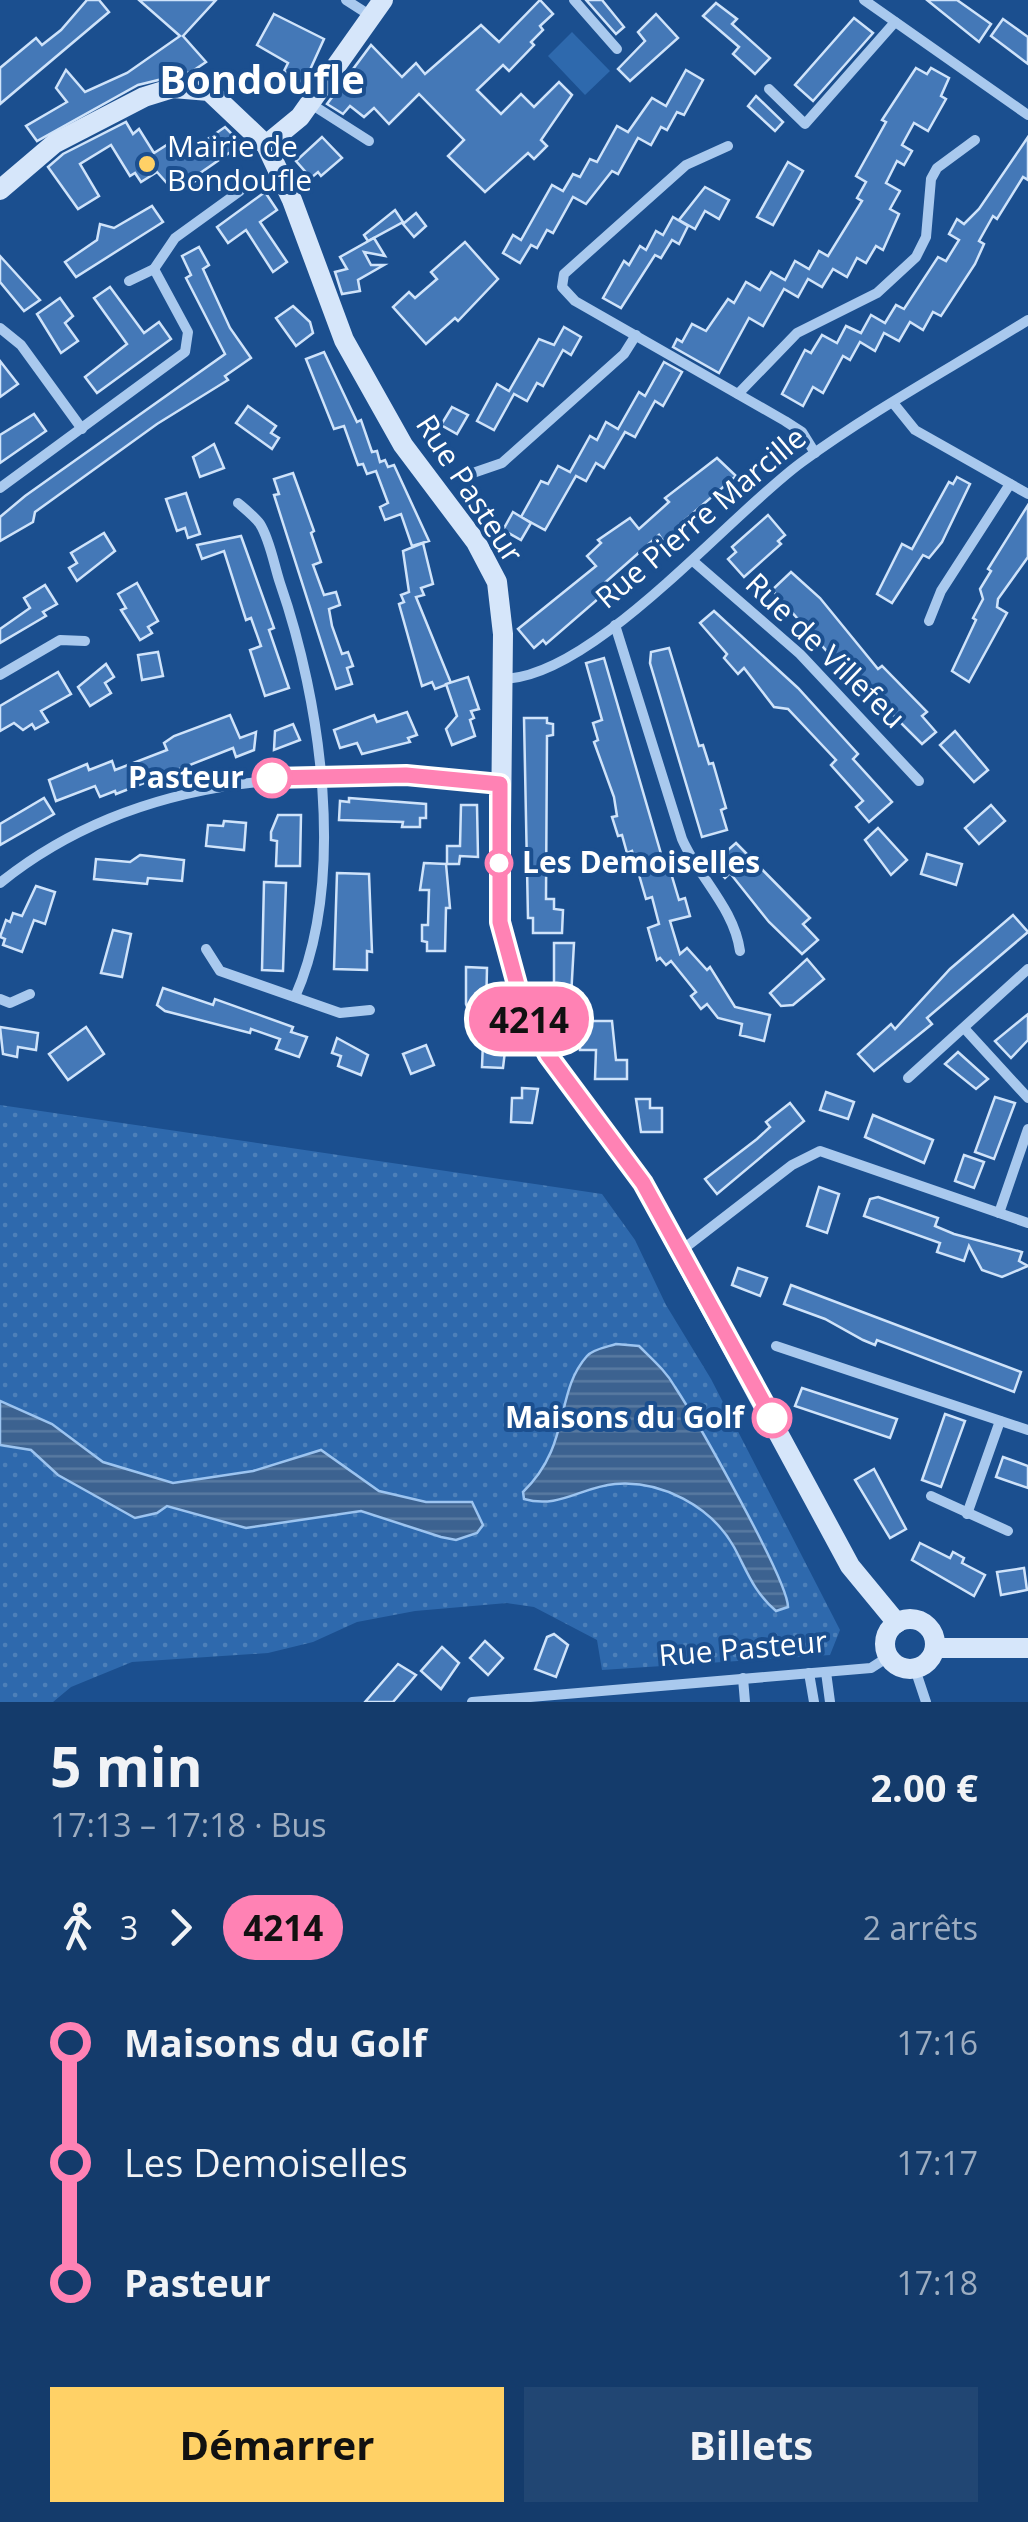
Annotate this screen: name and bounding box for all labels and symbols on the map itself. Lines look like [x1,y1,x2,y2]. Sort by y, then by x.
district label: Bondoufle [159,51,365,106]
place label: Mairie de Bondoufle [167,125,312,200]
marker: Mairie de Bondoufle [136,153,158,175]
street label: Rue Pasteur [407,406,533,570]
street label: Rue Pierre Marcille [586,417,814,617]
street label: Rue de Villefeu [737,563,915,737]
place label: Pasteur [128,756,244,797]
marker: Pasteur [253,759,291,797]
place label: Les Demoiselles [522,841,760,882]
marker: Les Demoiselles [486,850,512,876]
line badge: 4214 [459,986,599,1052]
place label: Maisons du Golf [505,1396,745,1437]
marker: Maisons du Golf [753,1399,791,1437]
street label: Rue Pasteur [657,1620,829,1675]

